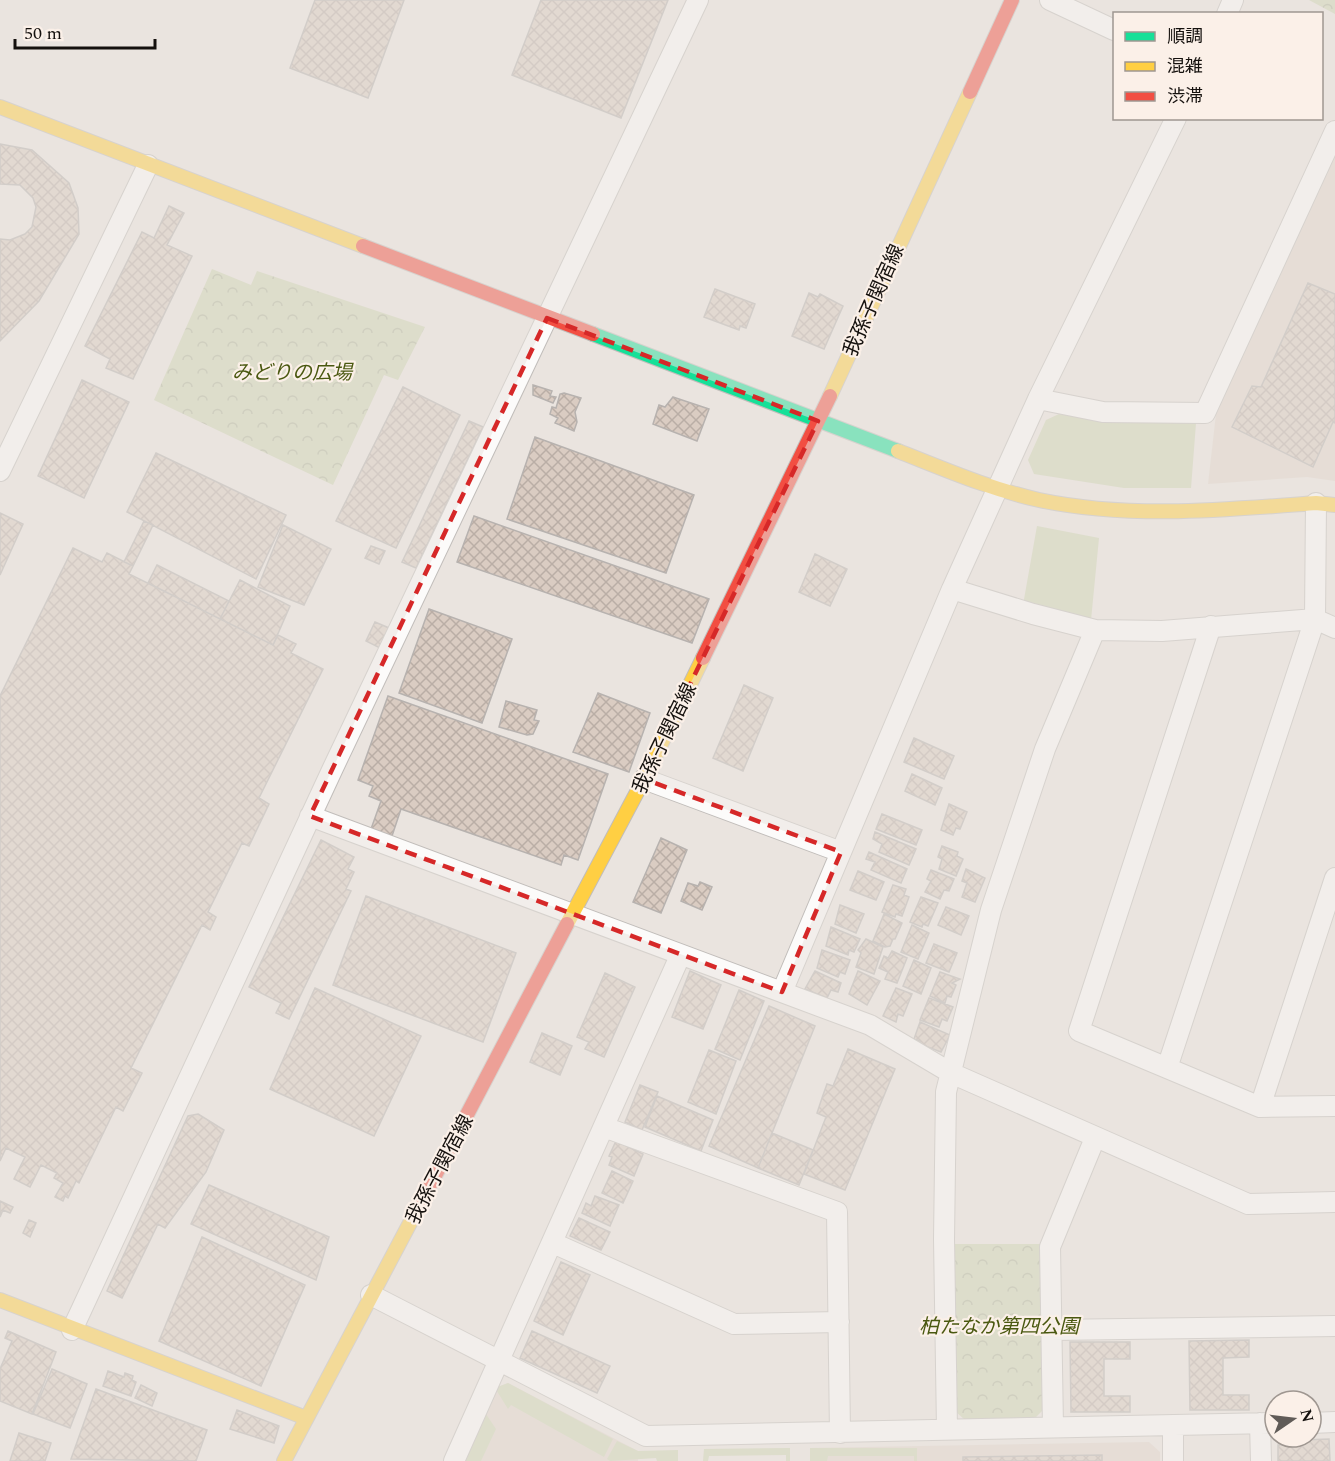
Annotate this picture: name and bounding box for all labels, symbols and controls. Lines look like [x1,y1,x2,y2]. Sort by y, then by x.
scale bar [15,12,154,50]
legend [1113,12,1323,120]
text: 50 m [24,20,62,47]
text: 順調 [1167,23,1203,50]
text: 混雑 [1167,53,1203,80]
text: 渋滞 [1167,83,1203,110]
street label: 我孫子関宿線 [836,239,912,361]
park label: みどりの広場 [232,358,354,388]
street label: 我孫子関宿線 [625,678,705,799]
street label: 我孫子関宿線 [398,1109,481,1229]
park label: 柏たなか第四公園 [919,1312,1082,1342]
north arrow [1263,1389,1323,1449]
text: N [1293,1406,1320,1425]

